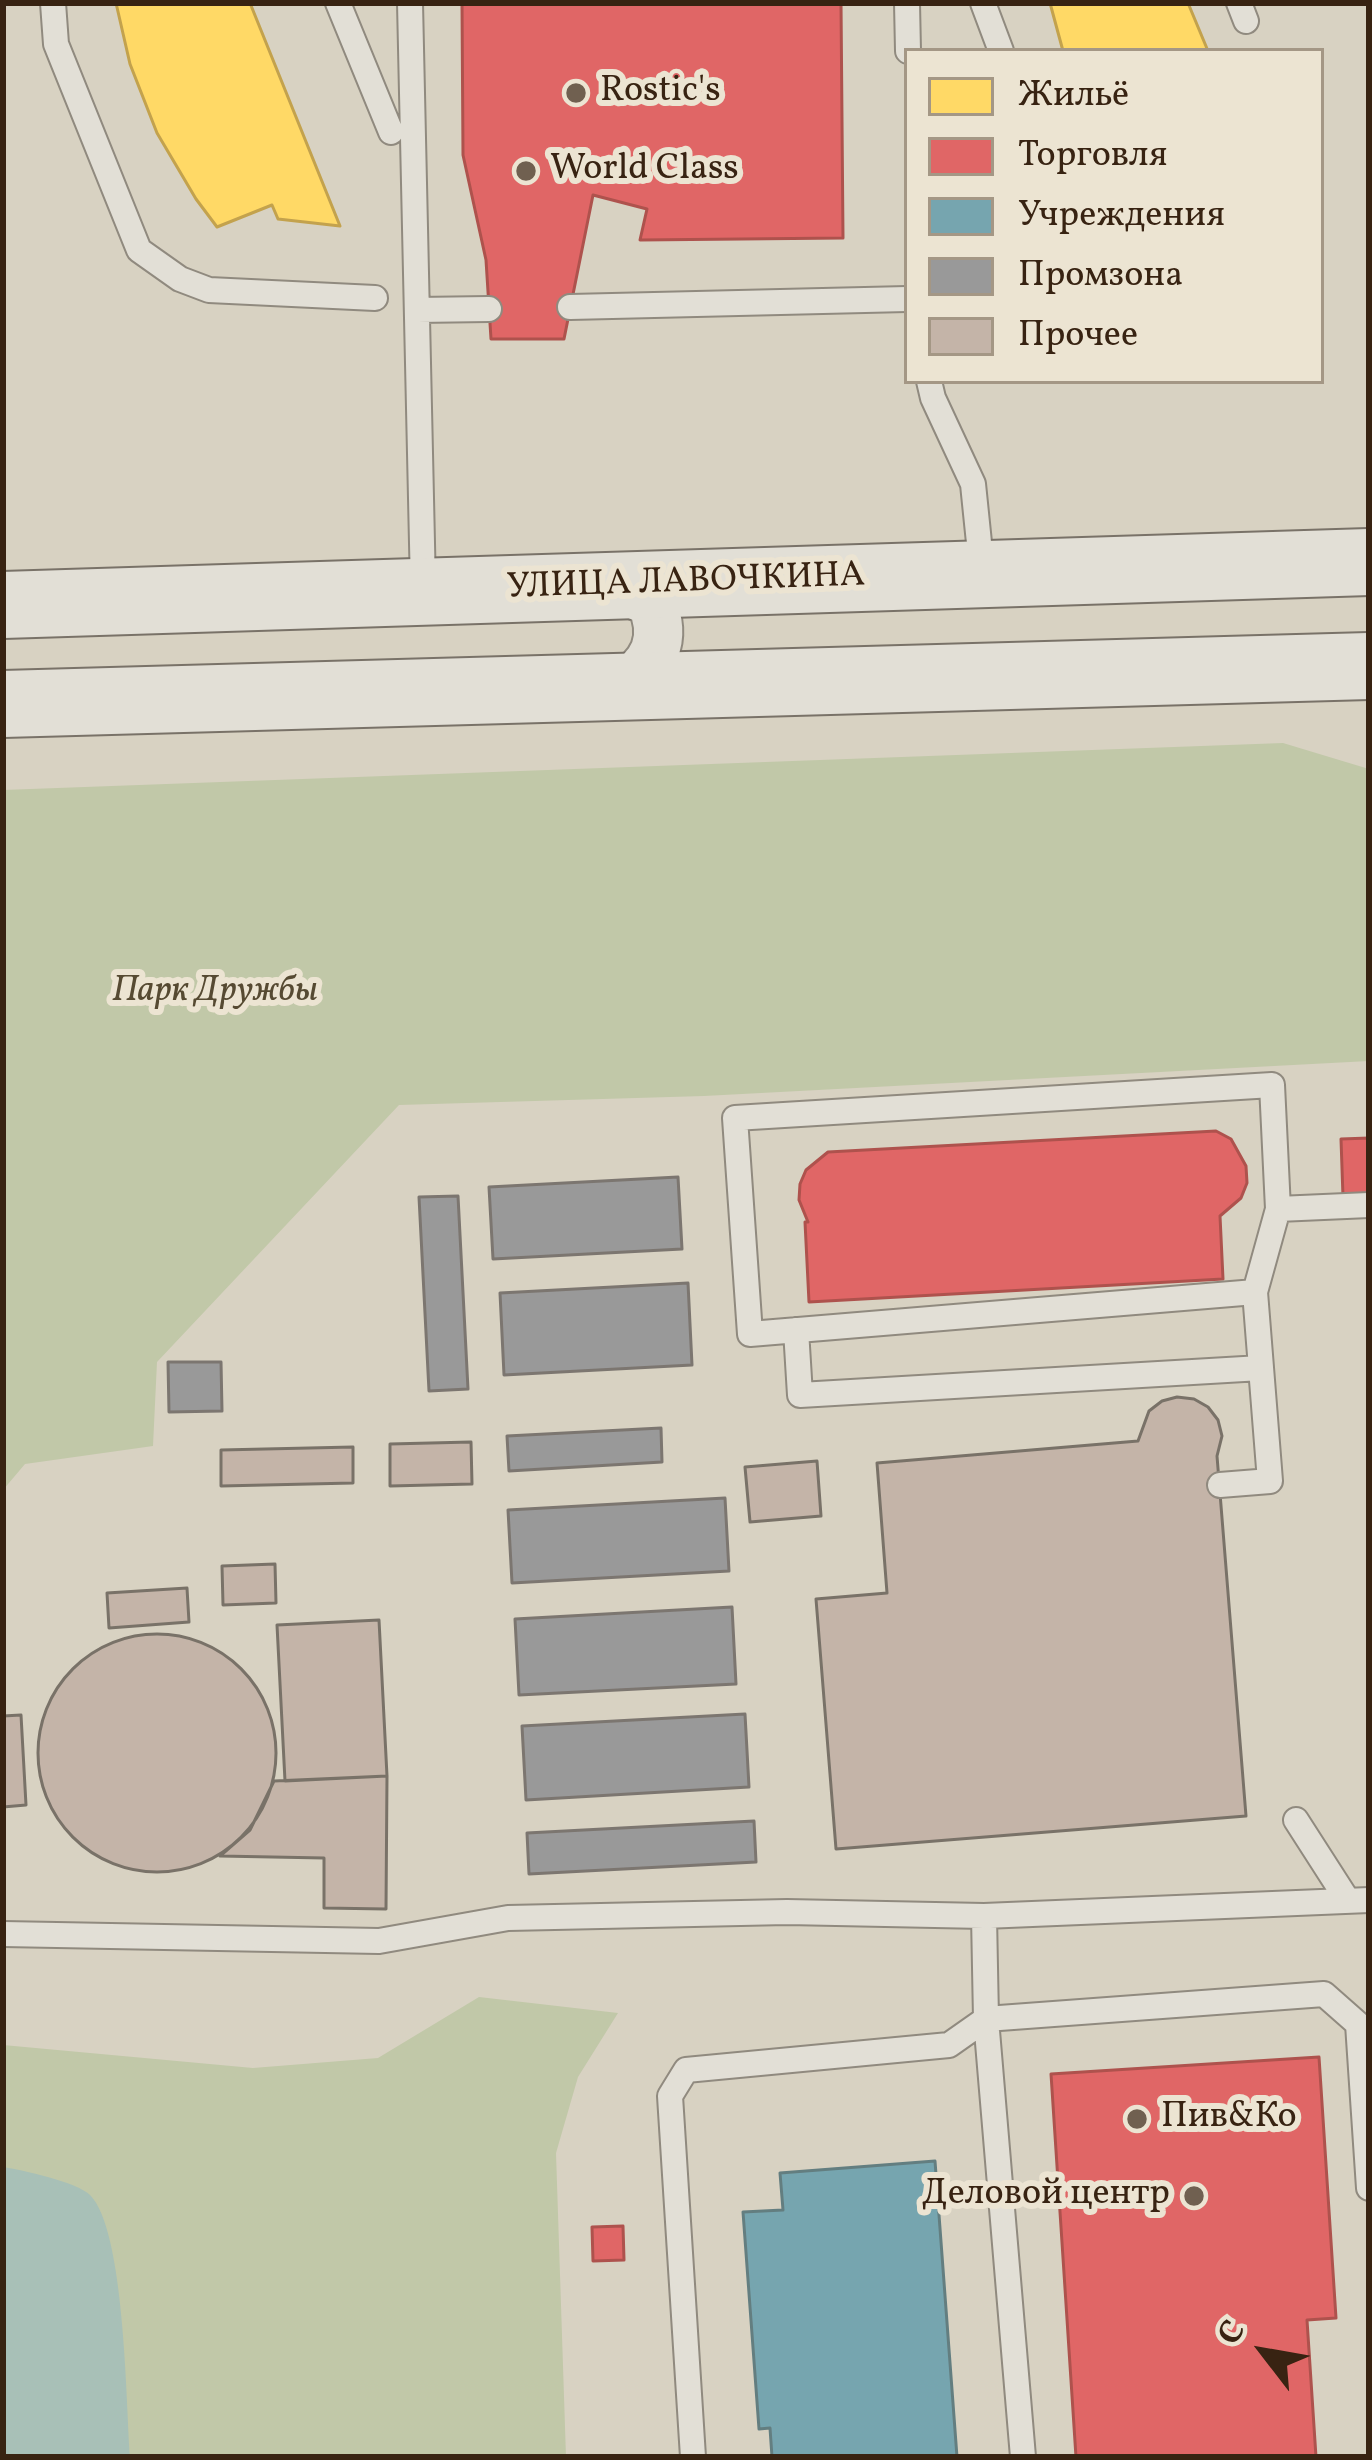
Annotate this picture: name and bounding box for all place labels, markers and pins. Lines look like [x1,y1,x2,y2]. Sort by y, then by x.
place label: Rostic's [600,71,721,115]
marker: Rostic's [563,80,589,106]
place label: World Class [550,149,739,193]
marker: World Class [513,158,539,184]
place label: Пив&Ко [1161,2097,1297,2141]
marker: Пив&Ко [1124,2106,1150,2132]
place label: Деловой центр [922,2174,1170,2218]
marker: Деловой центр [1181,2183,1207,2209]

